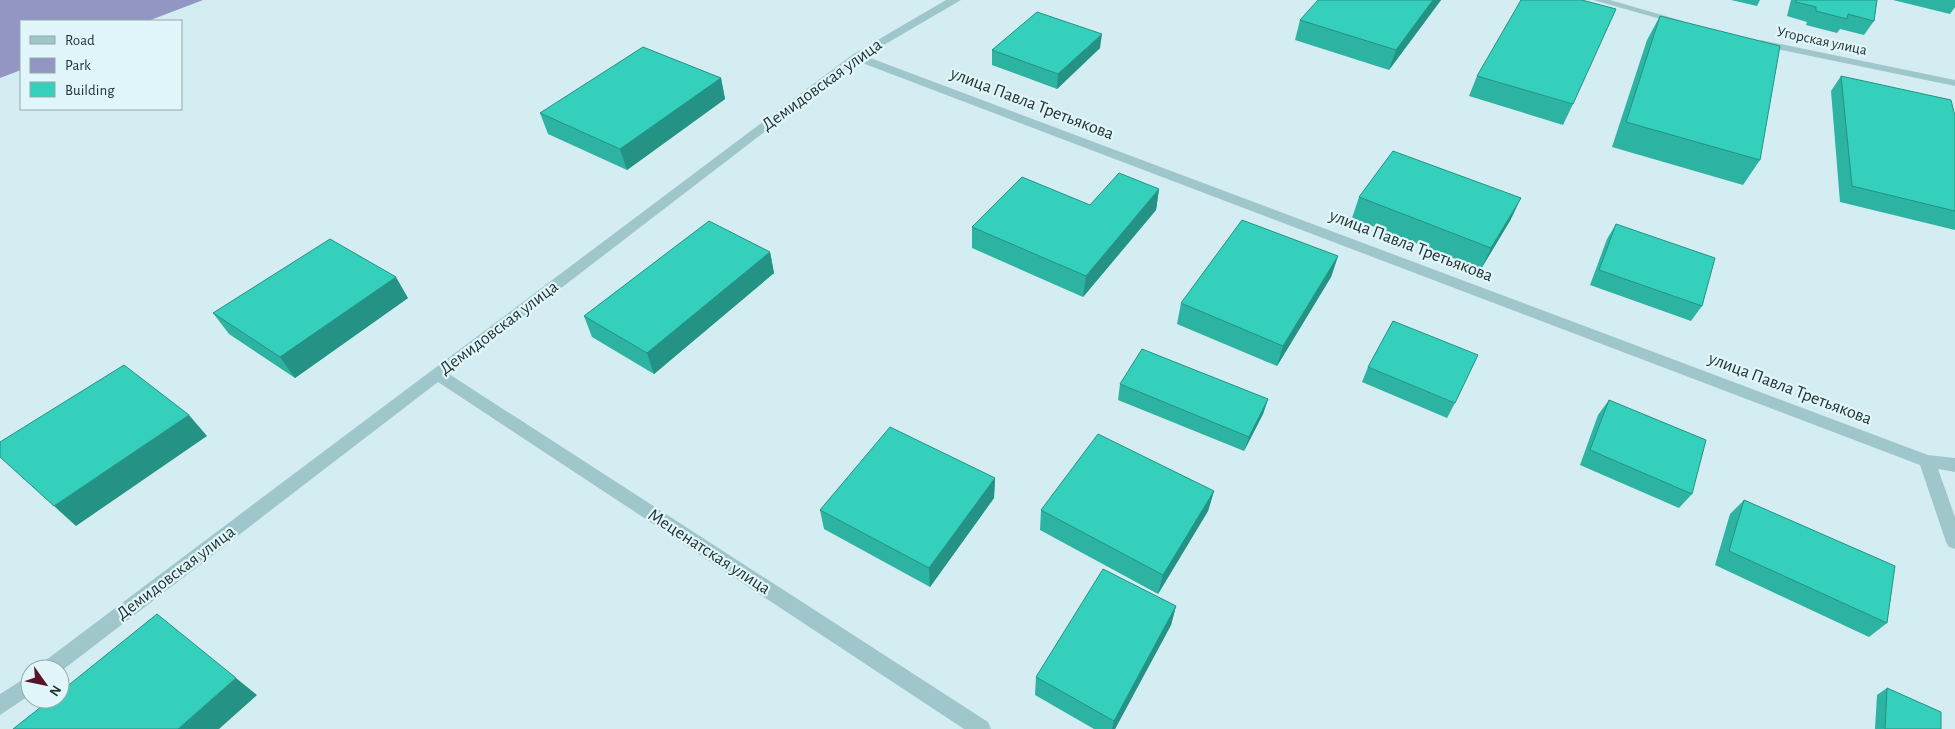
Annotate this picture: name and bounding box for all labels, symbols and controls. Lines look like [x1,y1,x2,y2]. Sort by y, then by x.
legend [20,20,182,110]
street label: Угорская улица [1775,24,1869,58]
text: Road [65,33,95,48]
street label: Демидовская улица [759,36,885,134]
text: Park [65,58,91,73]
street label: улица Павла Третьякова [947,64,1116,143]
text: Building [65,83,115,98]
street label: улица Павла Третьякова [1326,206,1495,285]
street label: Демидовская улица [436,278,562,378]
street label: улица Павла Третьякова [1705,349,1874,428]
street label: Меценатская улица [645,506,773,598]
street label: Демидовская улица [113,523,239,623]
north arrow [20,659,70,709]
text: N [47,683,64,698]

